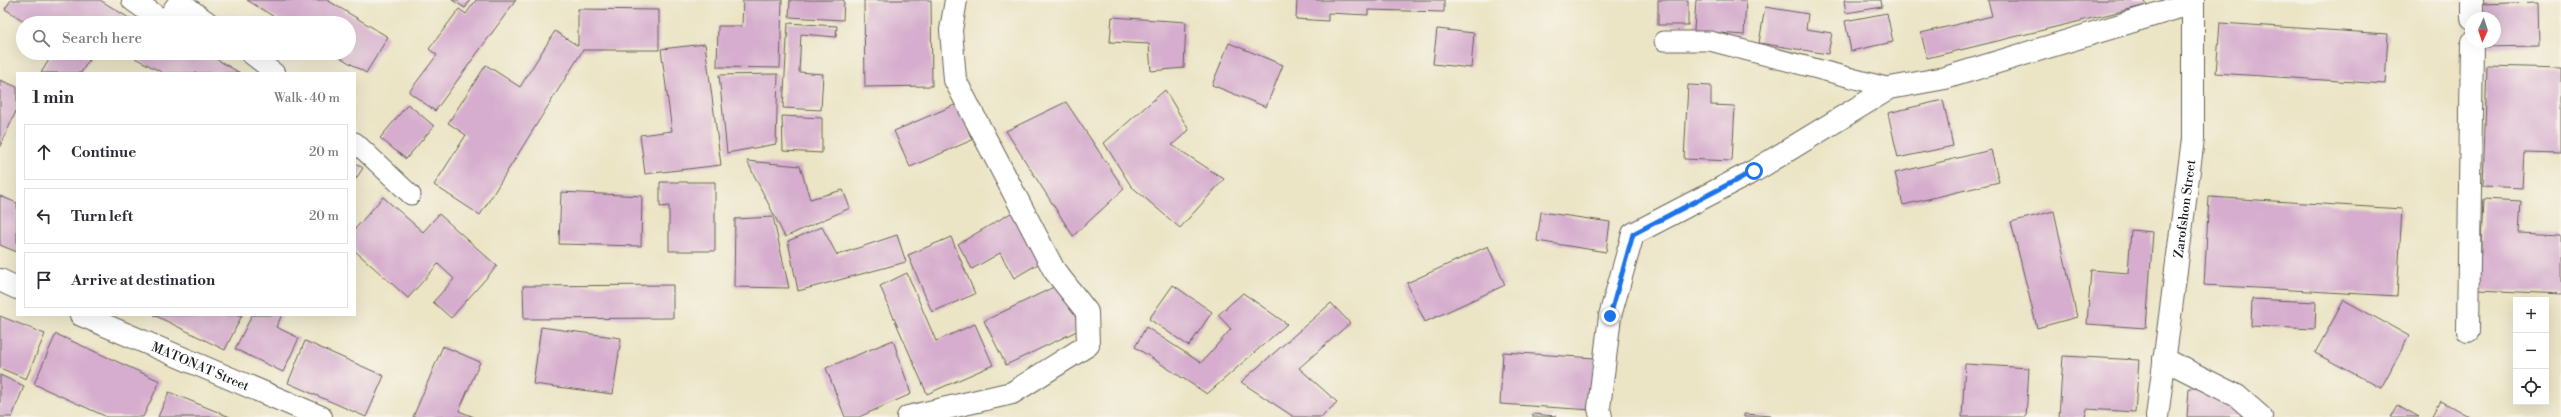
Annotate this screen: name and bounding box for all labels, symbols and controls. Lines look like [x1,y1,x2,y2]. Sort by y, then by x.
north arrow [2465,12,2501,48]
search box [16,16,356,60]
icon: search [30,27,52,49]
text: Search here [62,29,142,48]
text: 1 min [32,87,74,109]
text: Walk · 40 m [274,90,340,106]
icon: ahead [33,141,55,163]
text: Continue [71,143,136,162]
text: 20 m [309,144,339,160]
street label: Zarofshon Street [2171,158,2199,259]
route start [1745,162,1763,180]
icon: left [33,205,55,227]
text: Turn left [71,207,133,226]
text: 20 m [309,208,339,224]
icon: arrive [33,269,55,291]
text: Arrive at destination [71,271,215,290]
map controls [2513,297,2549,405]
button: + [2513,297,2549,333]
route end [1601,307,1619,325]
button: − [2513,333,2549,369]
street label: MATONAT Street [149,339,252,395]
button: locate [2513,369,2549,405]

